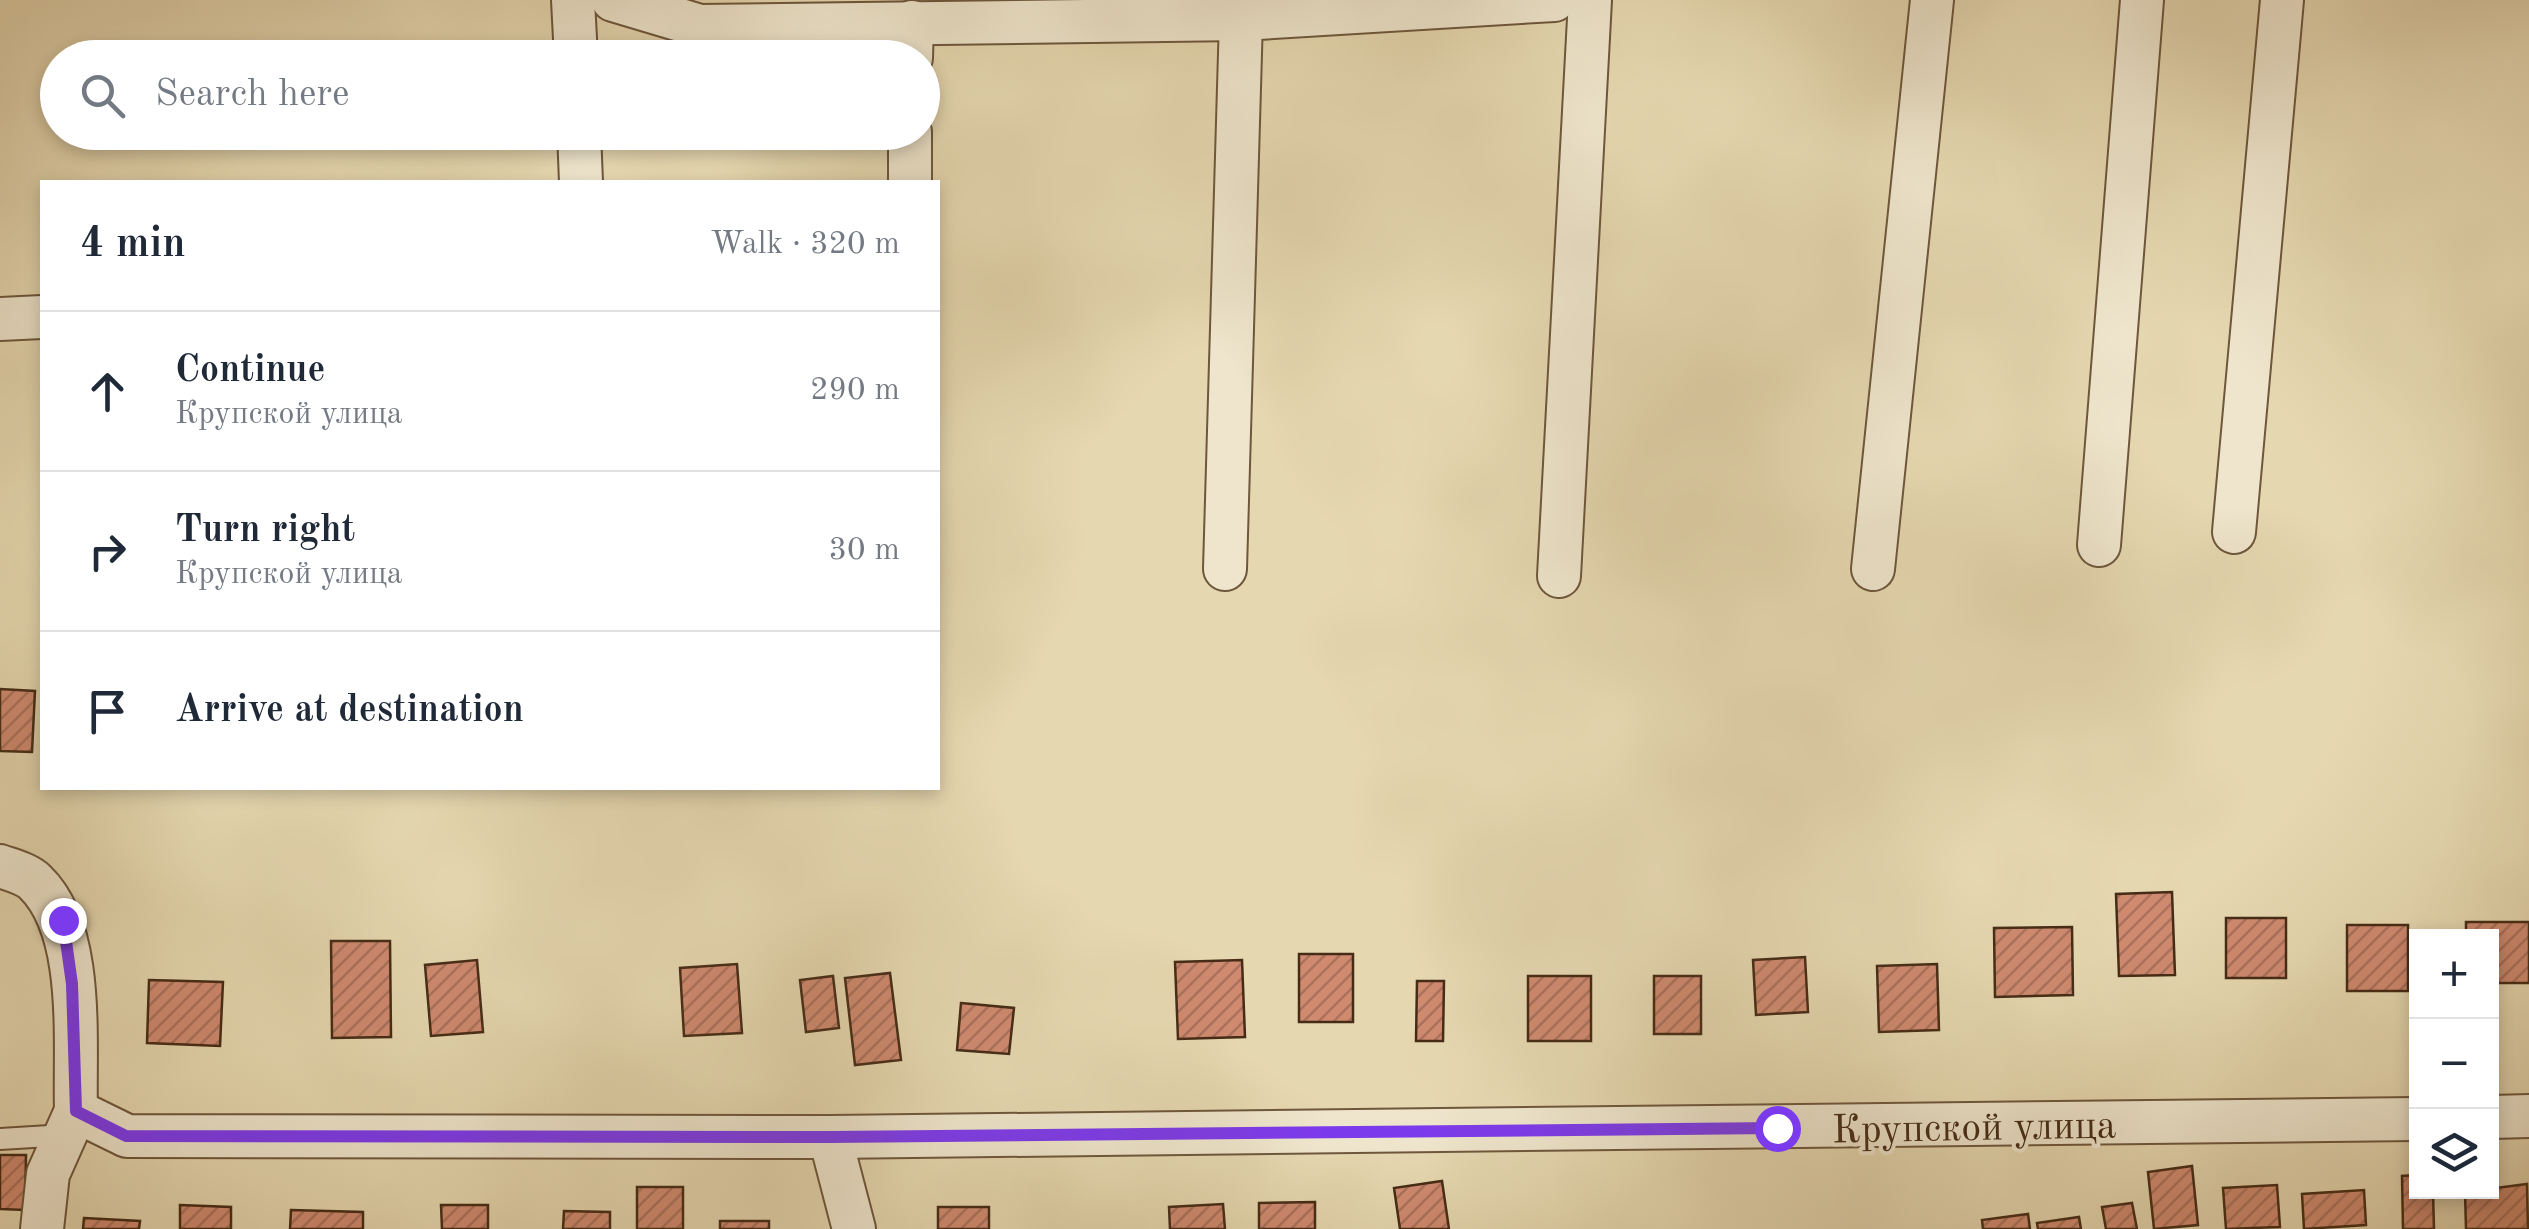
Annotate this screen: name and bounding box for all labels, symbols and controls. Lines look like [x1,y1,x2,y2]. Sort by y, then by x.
search box [40,40,940,150]
icon: search [75,68,130,123]
text: Search here [155,76,350,114]
text: 4 min [80,224,186,266]
text: Walk · 320 m [710,229,900,261]
text: Continue [175,352,325,390]
icon: ahead [80,364,135,419]
text: 290 m [810,375,900,407]
text: Крупской улица [175,399,403,431]
text: Turn right [175,512,355,550]
icon: right [80,524,135,579]
text: 30 m [829,535,900,567]
text: Крупской улица [175,559,403,591]
icon: arrive [80,684,135,739]
text: Arrive at destination [175,692,524,730]
route end [41,898,87,944]
map controls [2409,929,2499,1199]
button: + [2409,929,2499,1019]
button: − [2409,1019,2499,1109]
route start [1755,1106,1801,1152]
street label: Крупской улица [1832,1108,2117,1152]
button: layers [2409,1109,2499,1199]

